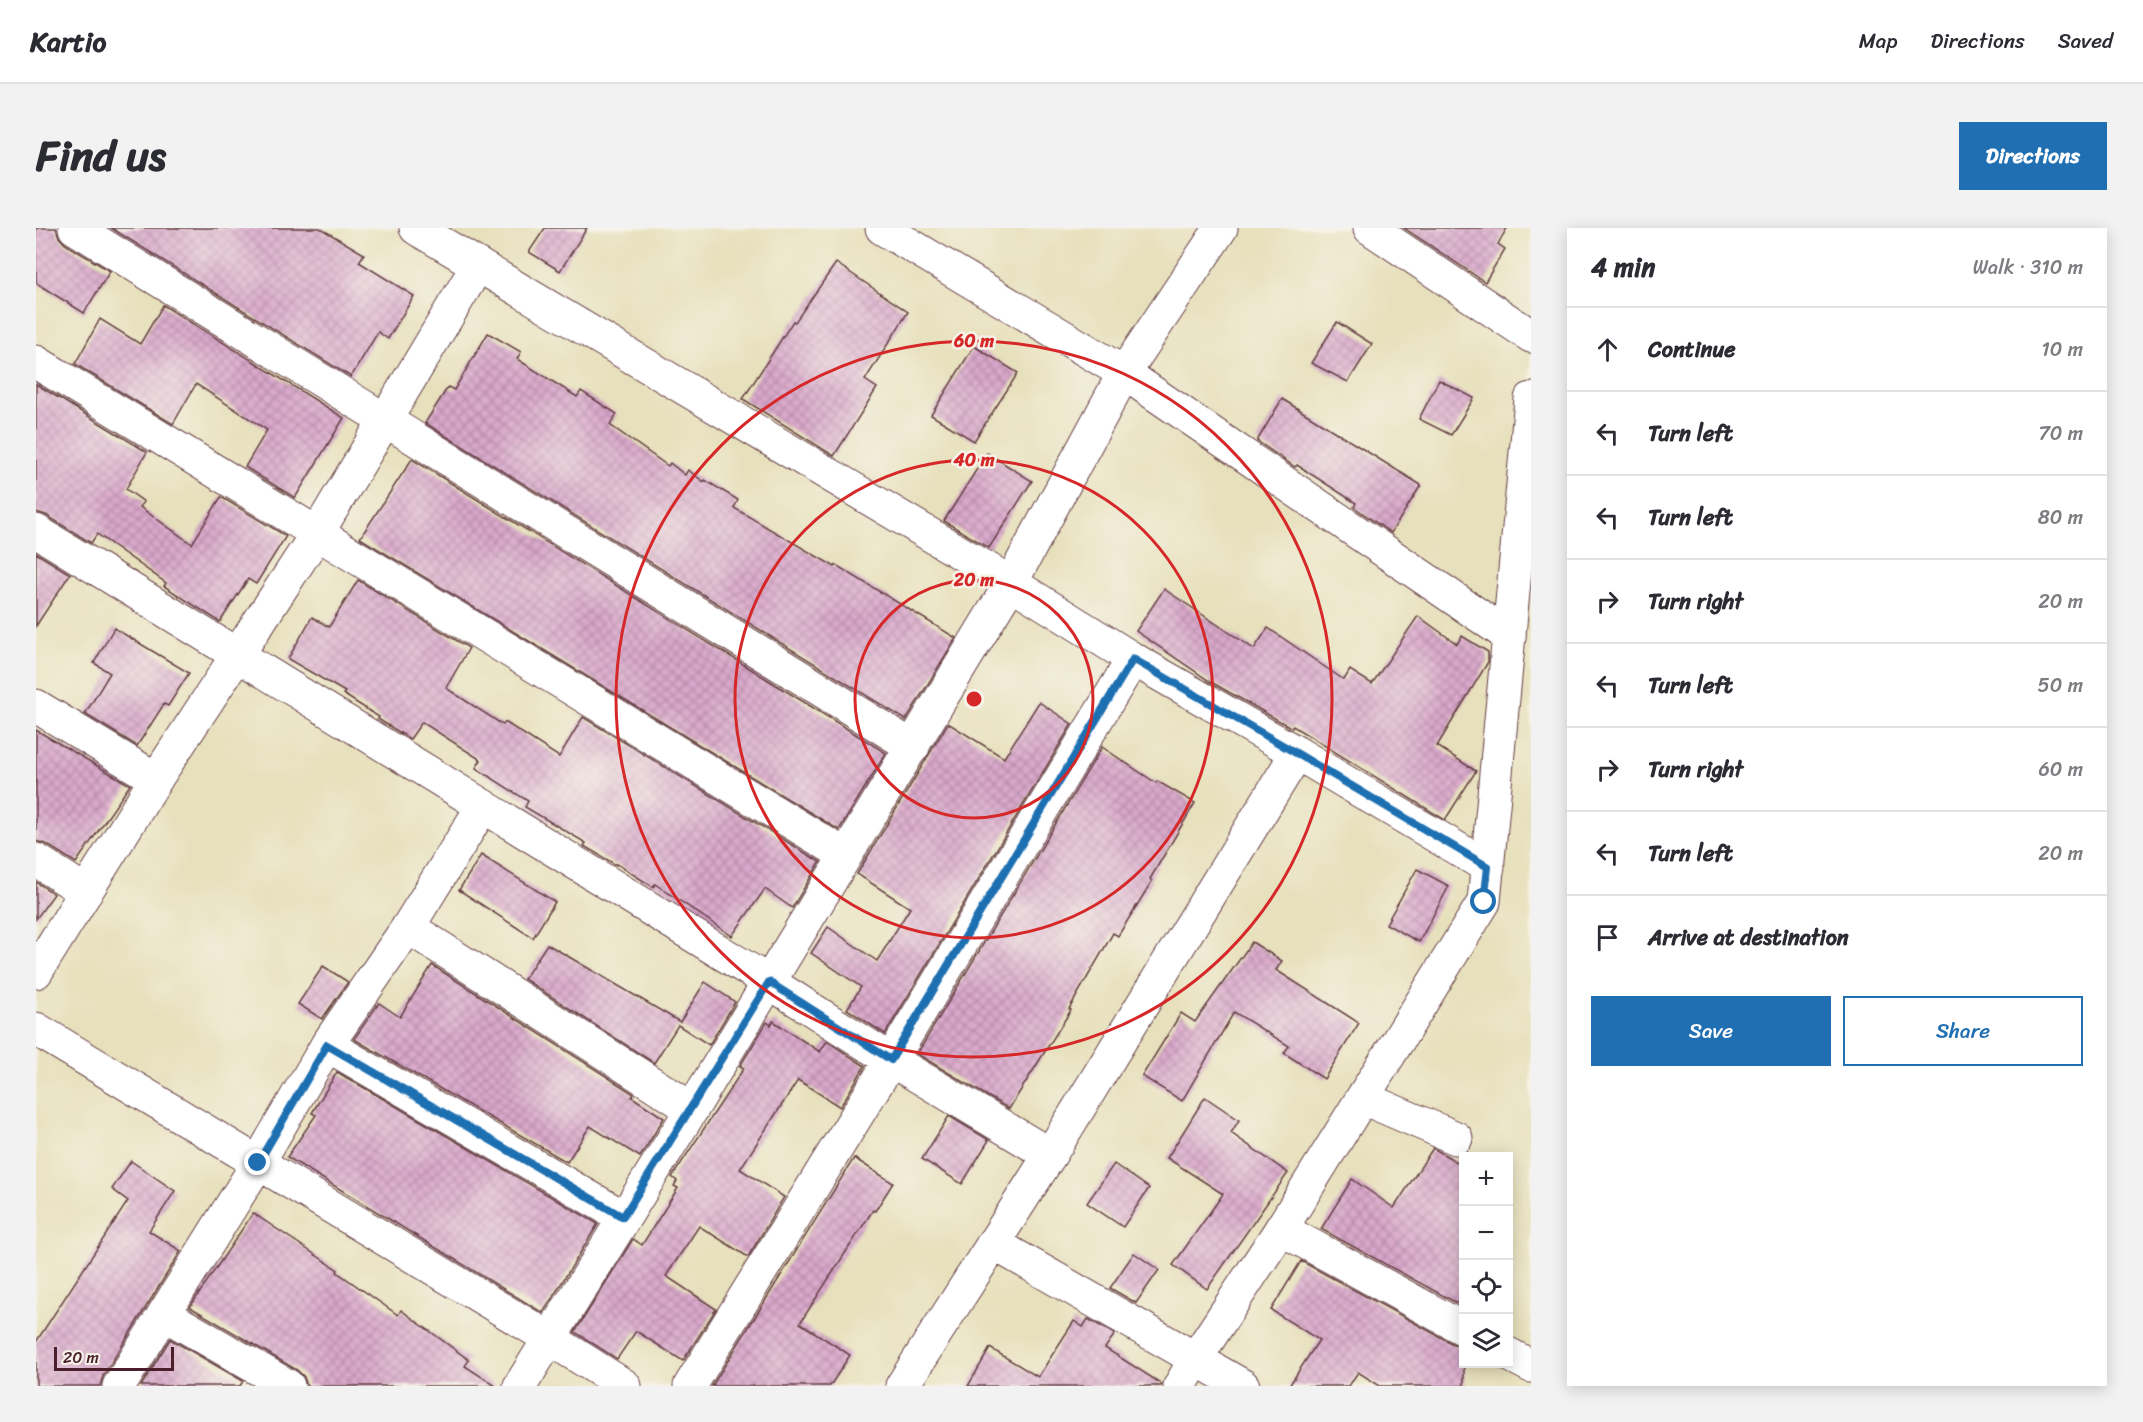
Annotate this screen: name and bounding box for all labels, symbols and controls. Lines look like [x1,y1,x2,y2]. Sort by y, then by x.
text: Kartio [30,17,106,66]
text: Map [1859,22,1897,60]
text: Directions [1930,22,2025,60]
text: Saved [2058,22,2113,60]
text: Find us [36,119,166,193]
button: Directions [1959,122,2107,190]
text: 4 min [1591,244,1655,290]
text: Walk · 310 m [1973,250,2083,285]
text: 60 m [953,325,994,357]
text: Continue [1648,330,1736,369]
text: 10 m [2041,332,2083,367]
icon: ahead [1591,333,1624,366]
text: Turn left [1648,414,1733,453]
text: 70 m [2038,416,2083,451]
icon: left [1591,417,1624,450]
text: 40 m [952,444,995,476]
text: Turn left [1648,498,1733,537]
text: 80 m [2038,500,2083,535]
icon: left [1591,501,1624,534]
text: 20 m [953,564,994,596]
text: Turn right [1648,582,1743,621]
text: 20 m [2038,584,2083,619]
icon: right [1591,585,1624,618]
text: Turn left [1648,666,1733,705]
text: 50 m [2038,668,2083,703]
icon: left [1591,669,1624,702]
centre of rings [964,689,984,709]
text: Turn right [1648,750,1743,789]
text: 60 m [2038,752,2083,787]
icon: right [1591,753,1624,786]
text: Turn left [1648,834,1733,873]
text: 20 m [2038,836,2083,871]
icon: left [1591,837,1624,870]
route start [1470,888,1496,914]
text: Arrive at destination [1648,918,1849,957]
icon: arrive [1591,921,1624,954]
button: Save [1591,996,1831,1066]
button: Share [1843,996,2083,1066]
route end [244,1149,270,1175]
map controls [1459,1152,1513,1368]
button: + [1459,1152,1513,1206]
button: − [1459,1206,1513,1260]
button: locate [1459,1260,1513,1314]
button: layers [1459,1314,1513,1368]
text: 20 m [63,1343,99,1372]
scale bar [54,1344,174,1372]

